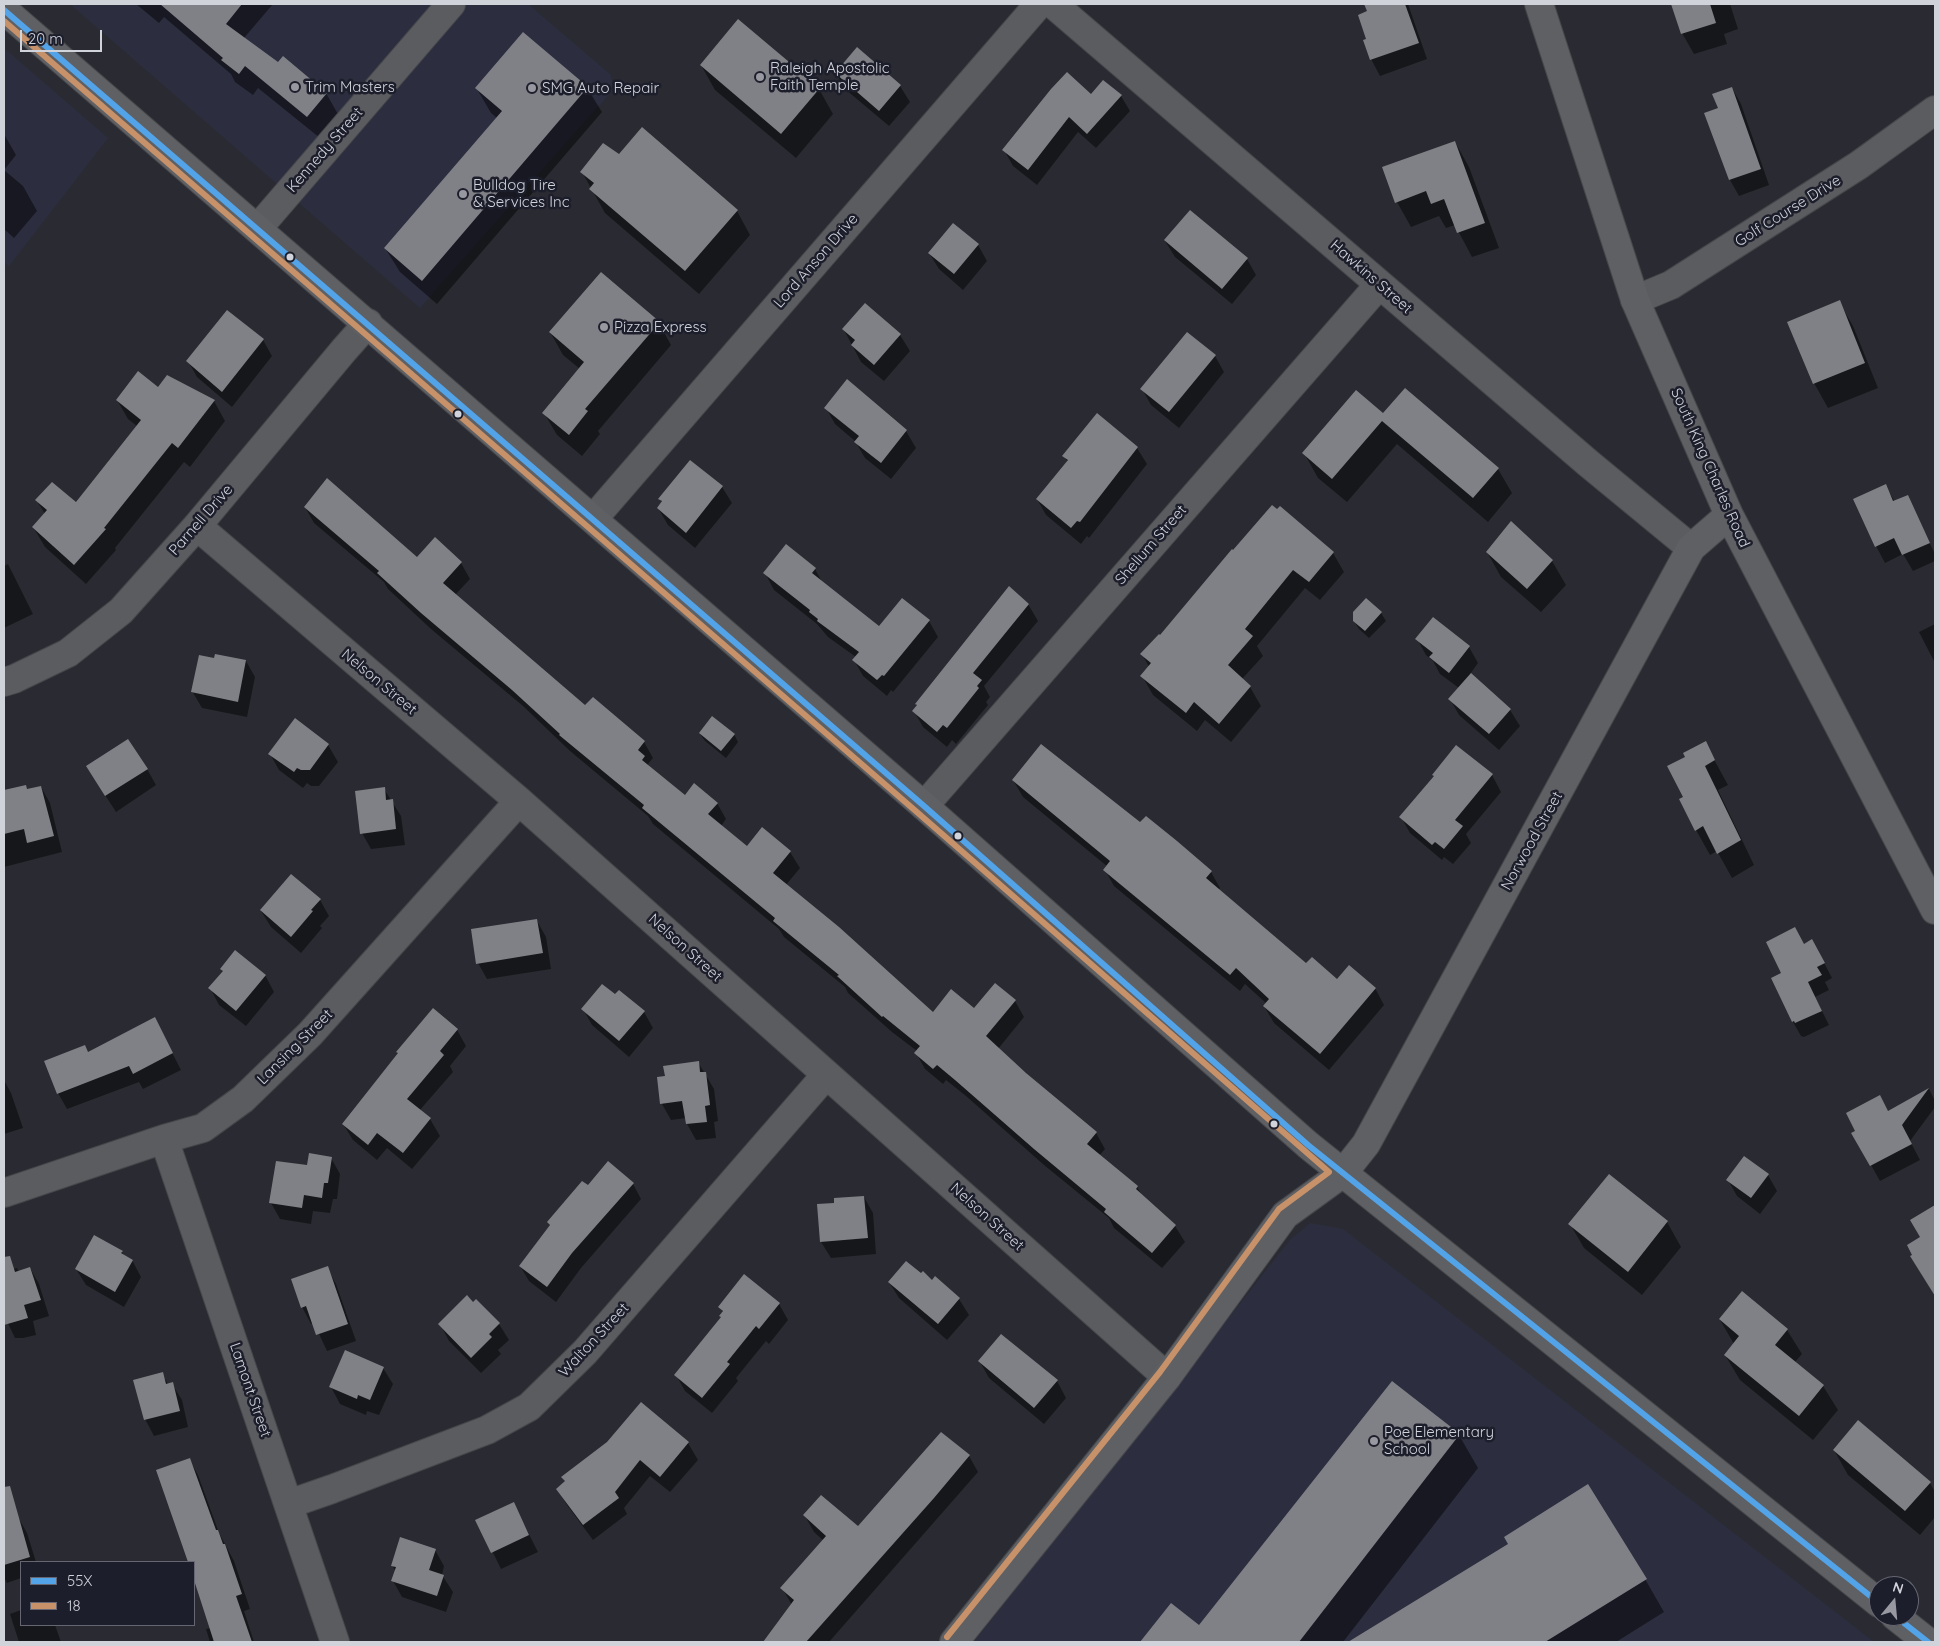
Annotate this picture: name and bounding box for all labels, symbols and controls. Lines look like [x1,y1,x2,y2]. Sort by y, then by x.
scale bar [22,20,105,52]
text: 20 m [28,29,63,48]
place label: Raleigh Apostolic Faith Temple [770,59,890,94]
marker: Raleigh Apostolic Faith Temple [754,71,766,83]
place label: Trim Masters [305,78,395,96]
place label: SMG Auto Repair [542,79,659,97]
marker: Trim Masters [289,81,301,93]
marker: SMG Auto Repair [526,82,538,94]
street label: Kennedy Street [283,104,367,196]
street label: Golf Course Drive [1732,171,1844,251]
place label: Bulldog Tire & Services Inc [473,176,569,211]
marker: Bulldog Tire & Services Inc [457,188,469,200]
street label: Lord Anson Drive [770,210,862,312]
street label: Hawkins Street [1326,236,1416,318]
unlabelled marker [285,252,295,262]
place label: Pizza Express [614,318,707,336]
marker: Pizza Express [598,321,610,333]
street label: South King Charles Road [1667,386,1753,550]
unlabelled marker [453,409,463,419]
street label: Parnell Drive [165,481,237,559]
street label: Shellum Street [1112,502,1190,588]
street label: Nelson Street [338,645,420,719]
street label: Norwood Street [1497,788,1567,894]
unlabelled marker [953,831,963,841]
street label: Nelson Street [645,910,725,986]
street label: Lansing Street [254,1006,336,1088]
unlabelled marker [1269,1119,1279,1129]
street label: Nelson Street [947,1179,1027,1255]
street label: Walton Street [555,1299,633,1381]
street label: Lamont Street [225,1340,275,1440]
place label: Poe Elementary School [1384,1423,1494,1458]
marker: Poe Elementary School [1368,1435,1380,1447]
legend [20,1561,195,1626]
text: 55X [67,1571,92,1590]
north arrow [1869,1576,1919,1626]
text: N [1891,1577,1906,1598]
text: 18 [67,1596,81,1615]

